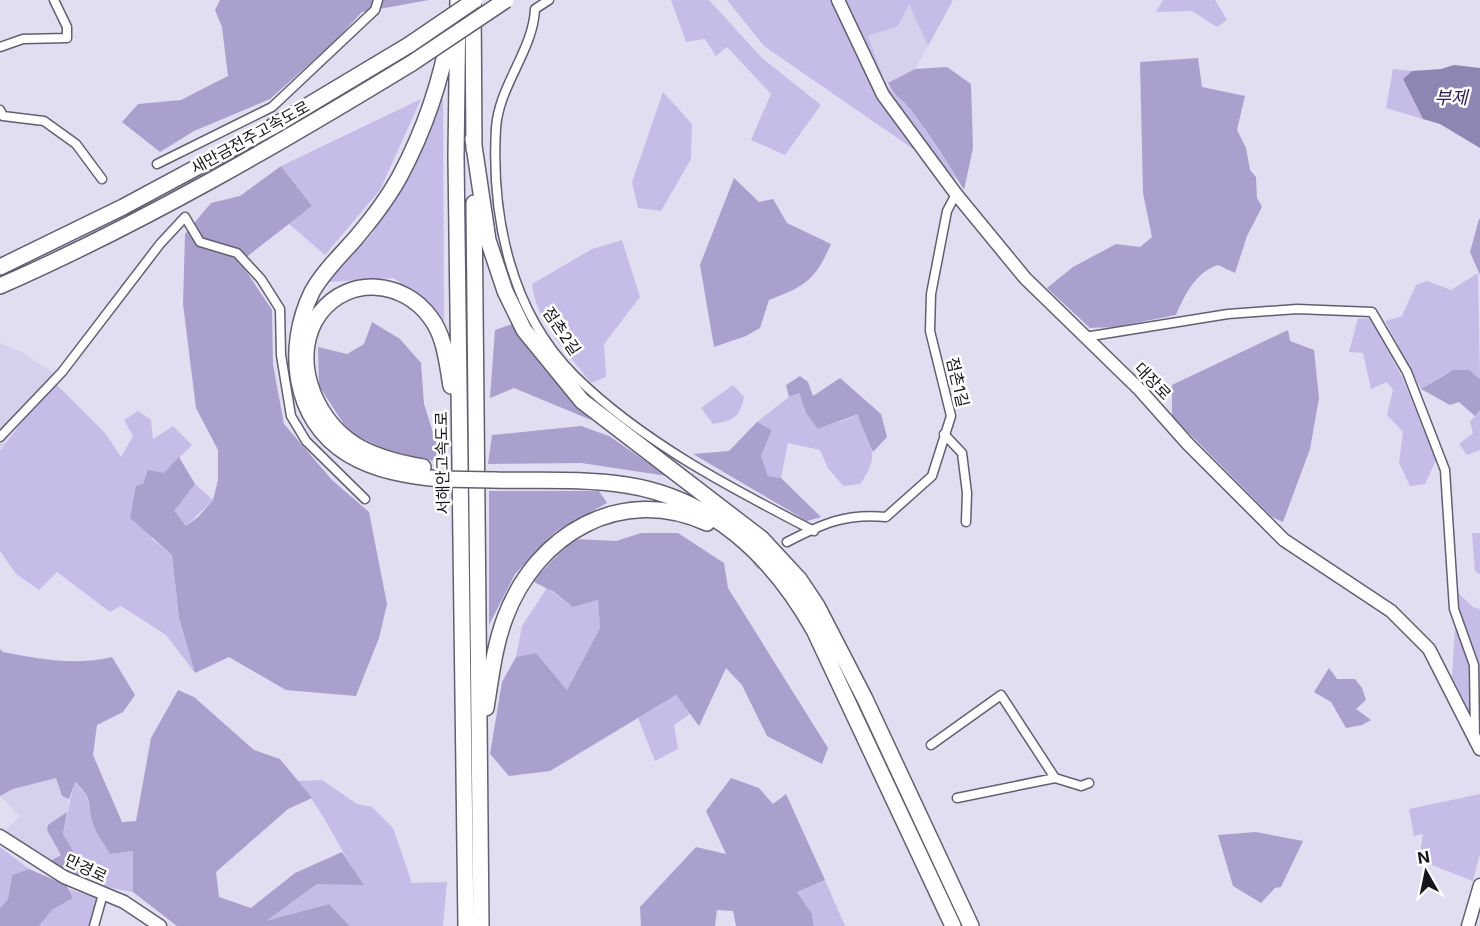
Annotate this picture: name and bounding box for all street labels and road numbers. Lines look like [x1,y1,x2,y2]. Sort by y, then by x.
street label: 새만금전주고속도로 [187,96,313,178]
street label: 점촌2길 [539,303,585,359]
street label: 점촌1길 [943,355,973,409]
street label: 대장로 [1130,358,1176,404]
street label: 서해안고속도로 [431,411,453,515]
street label: 만경로 [62,850,110,887]

